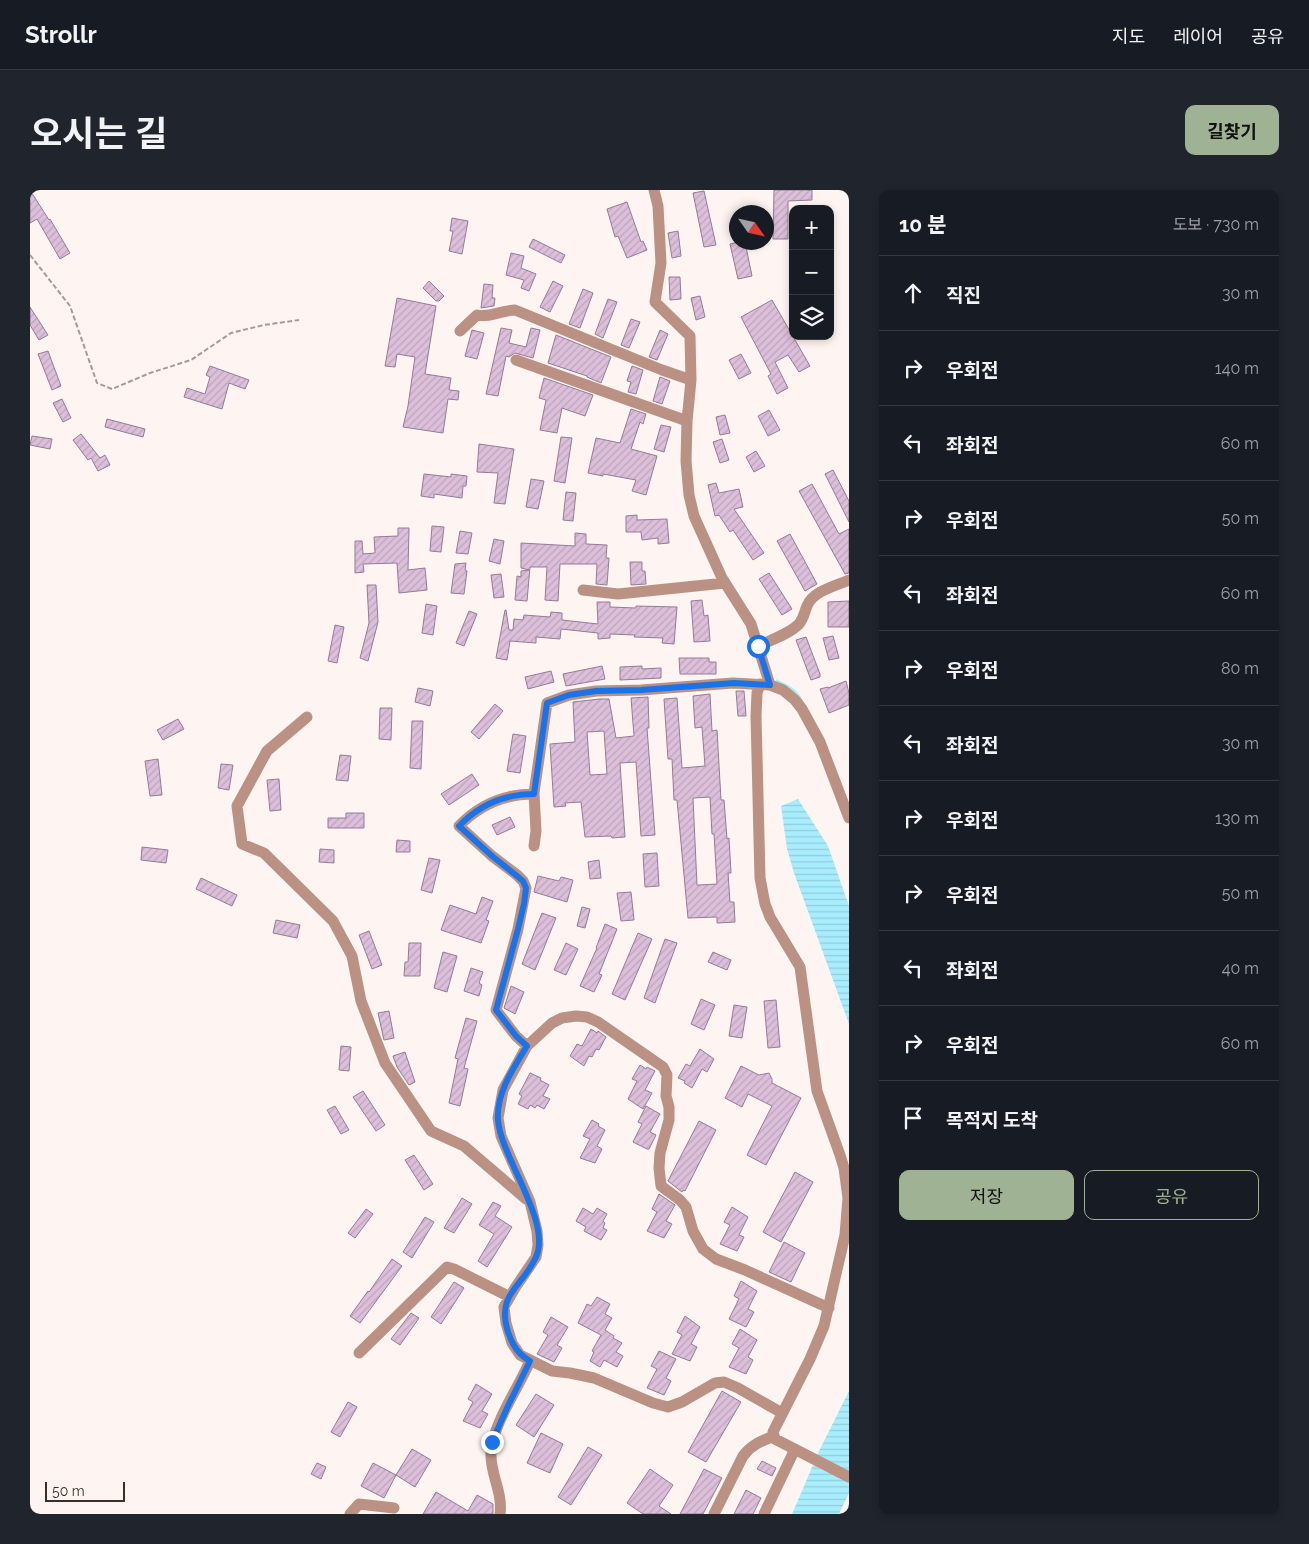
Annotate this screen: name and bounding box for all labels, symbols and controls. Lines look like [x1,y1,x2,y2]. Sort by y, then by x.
text: Strollr [25,20,97,49]
text: 지도 [1112,26,1145,47]
text: 레이어 [1173,26,1223,47]
text: 공유 [1251,26,1284,47]
button: 길찾기 [1185,105,1279,155]
text: 오시는 길 [30,113,167,154]
north arrow [729,205,774,250]
map controls [789,205,834,340]
button: + [789,205,834,250]
text: 10 분 [899,212,947,237]
text: 도보 · 730 m [1173,215,1259,234]
button: − [789,250,834,295]
icon: ahead [899,279,927,307]
text: 직진 [946,284,981,306]
text: 30 m [1222,284,1259,303]
button: layers [789,295,834,340]
icon: right [899,354,927,382]
text: 우회전 [946,359,998,381]
text: 140 m [1215,359,1259,378]
icon: left [899,429,927,457]
text: 좌회전 [946,434,998,456]
text: 60 m [1221,434,1259,453]
icon: right [899,504,927,532]
text: 우회전 [946,509,998,531]
text: 50 m [1222,509,1259,528]
icon: left [899,579,927,607]
text: 좌회전 [946,584,998,606]
text: 60 m [1221,584,1259,603]
route start [747,635,770,658]
icon: right [899,654,927,682]
text: 우회전 [946,659,998,681]
text: 80 m [1221,659,1259,678]
icon: left [899,729,927,757]
text: 좌회전 [946,734,998,756]
text: 30 m [1222,734,1259,753]
icon: right [899,804,927,832]
text: 우회전 [946,809,998,831]
text: 130 m [1215,809,1259,828]
icon: right [899,879,927,907]
text: 우회전 [946,884,998,906]
text: 50 m [1222,884,1259,903]
icon: left [899,954,927,982]
text: 좌회전 [946,959,998,981]
text: 40 m [1222,959,1259,978]
icon: right [899,1029,927,1057]
text: 우회전 [946,1034,998,1056]
text: 60 m [1221,1034,1259,1053]
icon: arrive [899,1104,927,1132]
text: 목적지 도착 [946,1109,1038,1131]
button: 저장 [899,1170,1074,1220]
button: 공유 [1084,1170,1259,1220]
route end [481,1431,504,1454]
scale bar [45,1479,125,1502]
text: 50 m [52,1483,85,1499]

